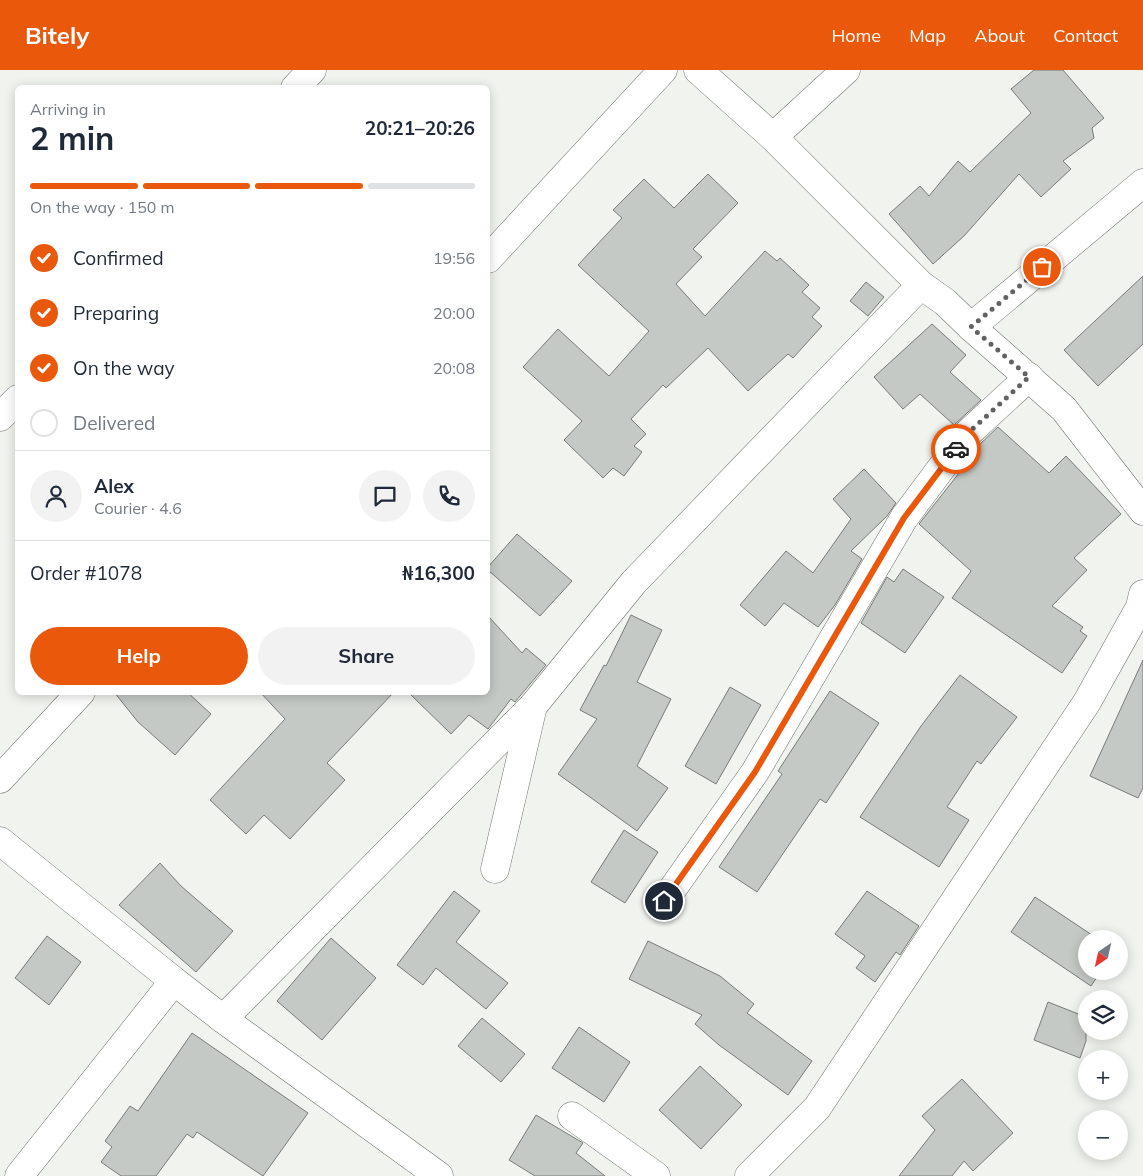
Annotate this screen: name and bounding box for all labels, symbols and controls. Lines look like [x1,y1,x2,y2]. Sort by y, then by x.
text: Bitely [25,20,89,50]
text: Home [831,24,881,47]
text: Map [909,24,946,47]
text: About [974,24,1025,47]
text: Contact [1053,24,1118,47]
text: Arriving in [30,99,106,119]
text: 20:21–20:26 [365,116,475,140]
text: 2 min [30,118,114,158]
text: On the way · 150 m [30,197,175,217]
icon: check [30,244,58,272]
text: Confirmed [73,246,164,270]
pin [1021,246,1063,288]
text: 19:56 [433,248,475,268]
icon: bag [1028,253,1056,281]
icon: check [30,299,58,327]
text: Preparing [73,301,159,325]
text: 20:00 [433,303,475,323]
icon: check [30,354,58,382]
text: On the way [73,356,175,380]
text: 20:08 [433,358,475,378]
text: Delivered [73,411,155,435]
courier [931,424,981,474]
icon: car [942,435,970,463]
button: person [30,470,82,522]
button: chat [359,470,411,522]
button: phone [423,470,475,522]
text: Alex [94,474,134,498]
text: Courier · 4.6 [94,498,182,518]
text: Order #1078 [30,561,142,585]
text: ₦16,300 [402,561,475,585]
button: Help [30,627,248,685]
button: Share [258,627,475,685]
pin [643,880,685,922]
icon: home [650,887,678,915]
north arrow [1078,930,1128,980]
map controls [1078,930,1128,1160]
button: layers [1078,990,1128,1040]
button: + [1078,1050,1128,1100]
button: − [1078,1110,1128,1160]

